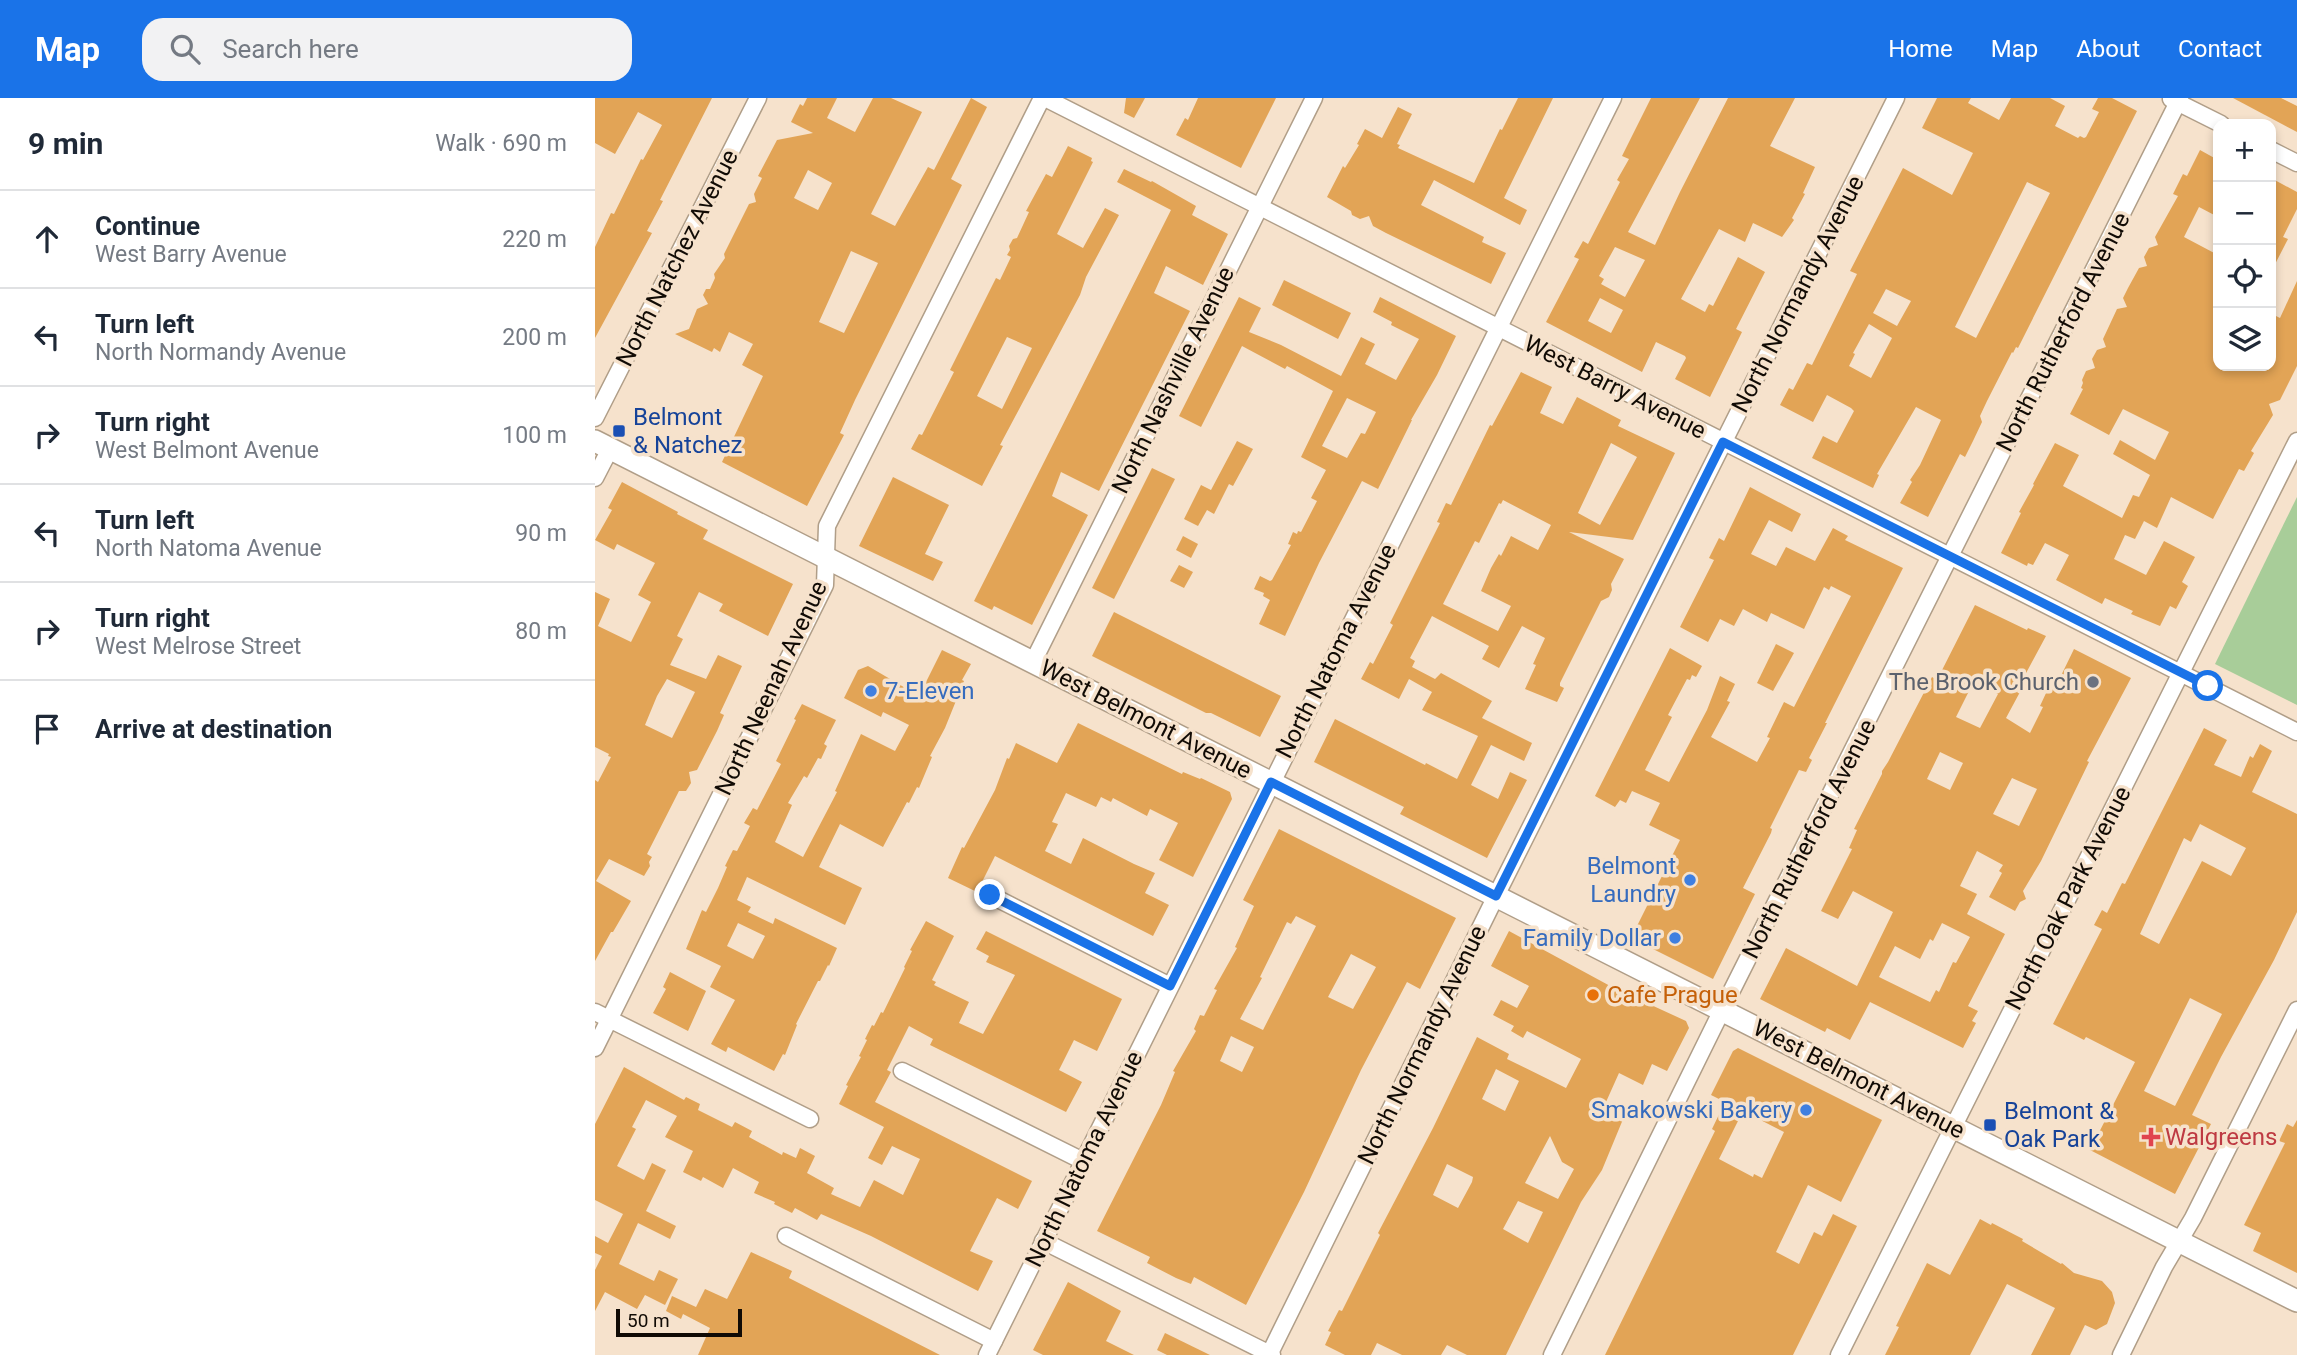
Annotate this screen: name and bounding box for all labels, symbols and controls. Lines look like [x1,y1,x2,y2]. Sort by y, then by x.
search box [142,18,632,81]
text: Map [35,30,100,69]
icon: search [166,30,204,68]
text: Search here [222,34,359,64]
text: Home [1888,35,1953,63]
text: Map [1991,35,2038,63]
text: About [2076,35,2140,63]
text: Contact [2178,35,2262,63]
map controls [2213,119,2276,371]
button: + [2213,119,2276,182]
text: 9 min [28,126,103,161]
text: Walk · 690 m [435,130,567,157]
street label: North Natchez Avenue [610,145,744,371]
street label: North Normandy Avenue [1726,171,1870,417]
button: − [2213,182,2276,245]
street label: North Rutherford Avenue [1990,208,2136,456]
text: Continue [95,211,200,241]
icon: ahead [28,220,66,258]
text: 220 m [502,226,567,253]
text: West Barry Avenue [95,241,287,268]
button: locate [2213,245,2276,308]
street label: North Nashville Avenue [1106,262,1240,498]
button: layers [2213,308,2276,371]
text: Turn left [95,309,194,339]
icon: left [28,318,66,356]
text: 200 m [502,324,567,351]
street label: West Barry Avenue [1519,329,1711,445]
text: North Normandy Avenue [95,339,346,366]
place label: Belmont & Natchez [633,403,742,459]
text: Turn right [95,407,210,437]
icon: right [28,416,66,454]
text: 100 m [502,422,567,449]
marker: Belmont & Natchez [611,423,627,439]
text: West Belmont Avenue [95,437,319,464]
text: Turn left [95,505,194,535]
icon: left [28,514,66,552]
text: 90 m [515,520,567,547]
text: North Natoma Avenue [95,535,322,562]
street label: North Natoma Avenue [1270,539,1402,763]
street label: North Neenah Avenue [709,576,833,800]
text: Turn right [95,603,210,633]
icon: right [28,612,66,650]
text: 80 m [515,618,567,645]
text: West Melrose Street [95,633,301,660]
street label: West Belmont Avenue [1036,653,1256,785]
place label: The Brook Church [1889,668,2079,696]
route start [2192,670,2223,701]
marker: The Brook Church [2085,674,2101,690]
place label: 7-Eleven [885,677,975,705]
marker: 7-Eleven [863,683,879,699]
icon: arrive [28,710,66,748]
text: Arrive at destination [95,714,332,744]
street label: North Rutherford Avenue [1736,715,1882,963]
street label: North Oak Park Avenue [1999,782,2137,1014]
place label: Belmont Laundry [1587,852,1677,908]
marker: Belmont Laundry [1682,872,1698,888]
route end [974,879,1005,910]
street label: North Normandy Avenue [1352,921,1492,1169]
place label: Family Dollar [1523,924,1661,952]
marker: Family Dollar [1667,930,1683,946]
place label: Cafe Prague [1607,981,1738,1009]
marker: Cafe Prague [1585,987,1601,1003]
street label: West Belmont Avenue [1749,1013,1969,1145]
street label: North Natoma Avenue [1020,1047,1148,1271]
place label: Smakowski Bakery [1591,1096,1793,1124]
place label: Belmont & Oak Park [2004,1097,2114,1153]
marker: Smakowski Bakery [1798,1102,1814,1118]
marker: Belmont & Oak Park [1982,1117,1998,1133]
place label: Walgreens [2165,1123,2277,1151]
marker: Walgreens [2143,1129,2159,1145]
scale bar [616,1306,742,1338]
text: 50 m [627,1309,670,1332]

